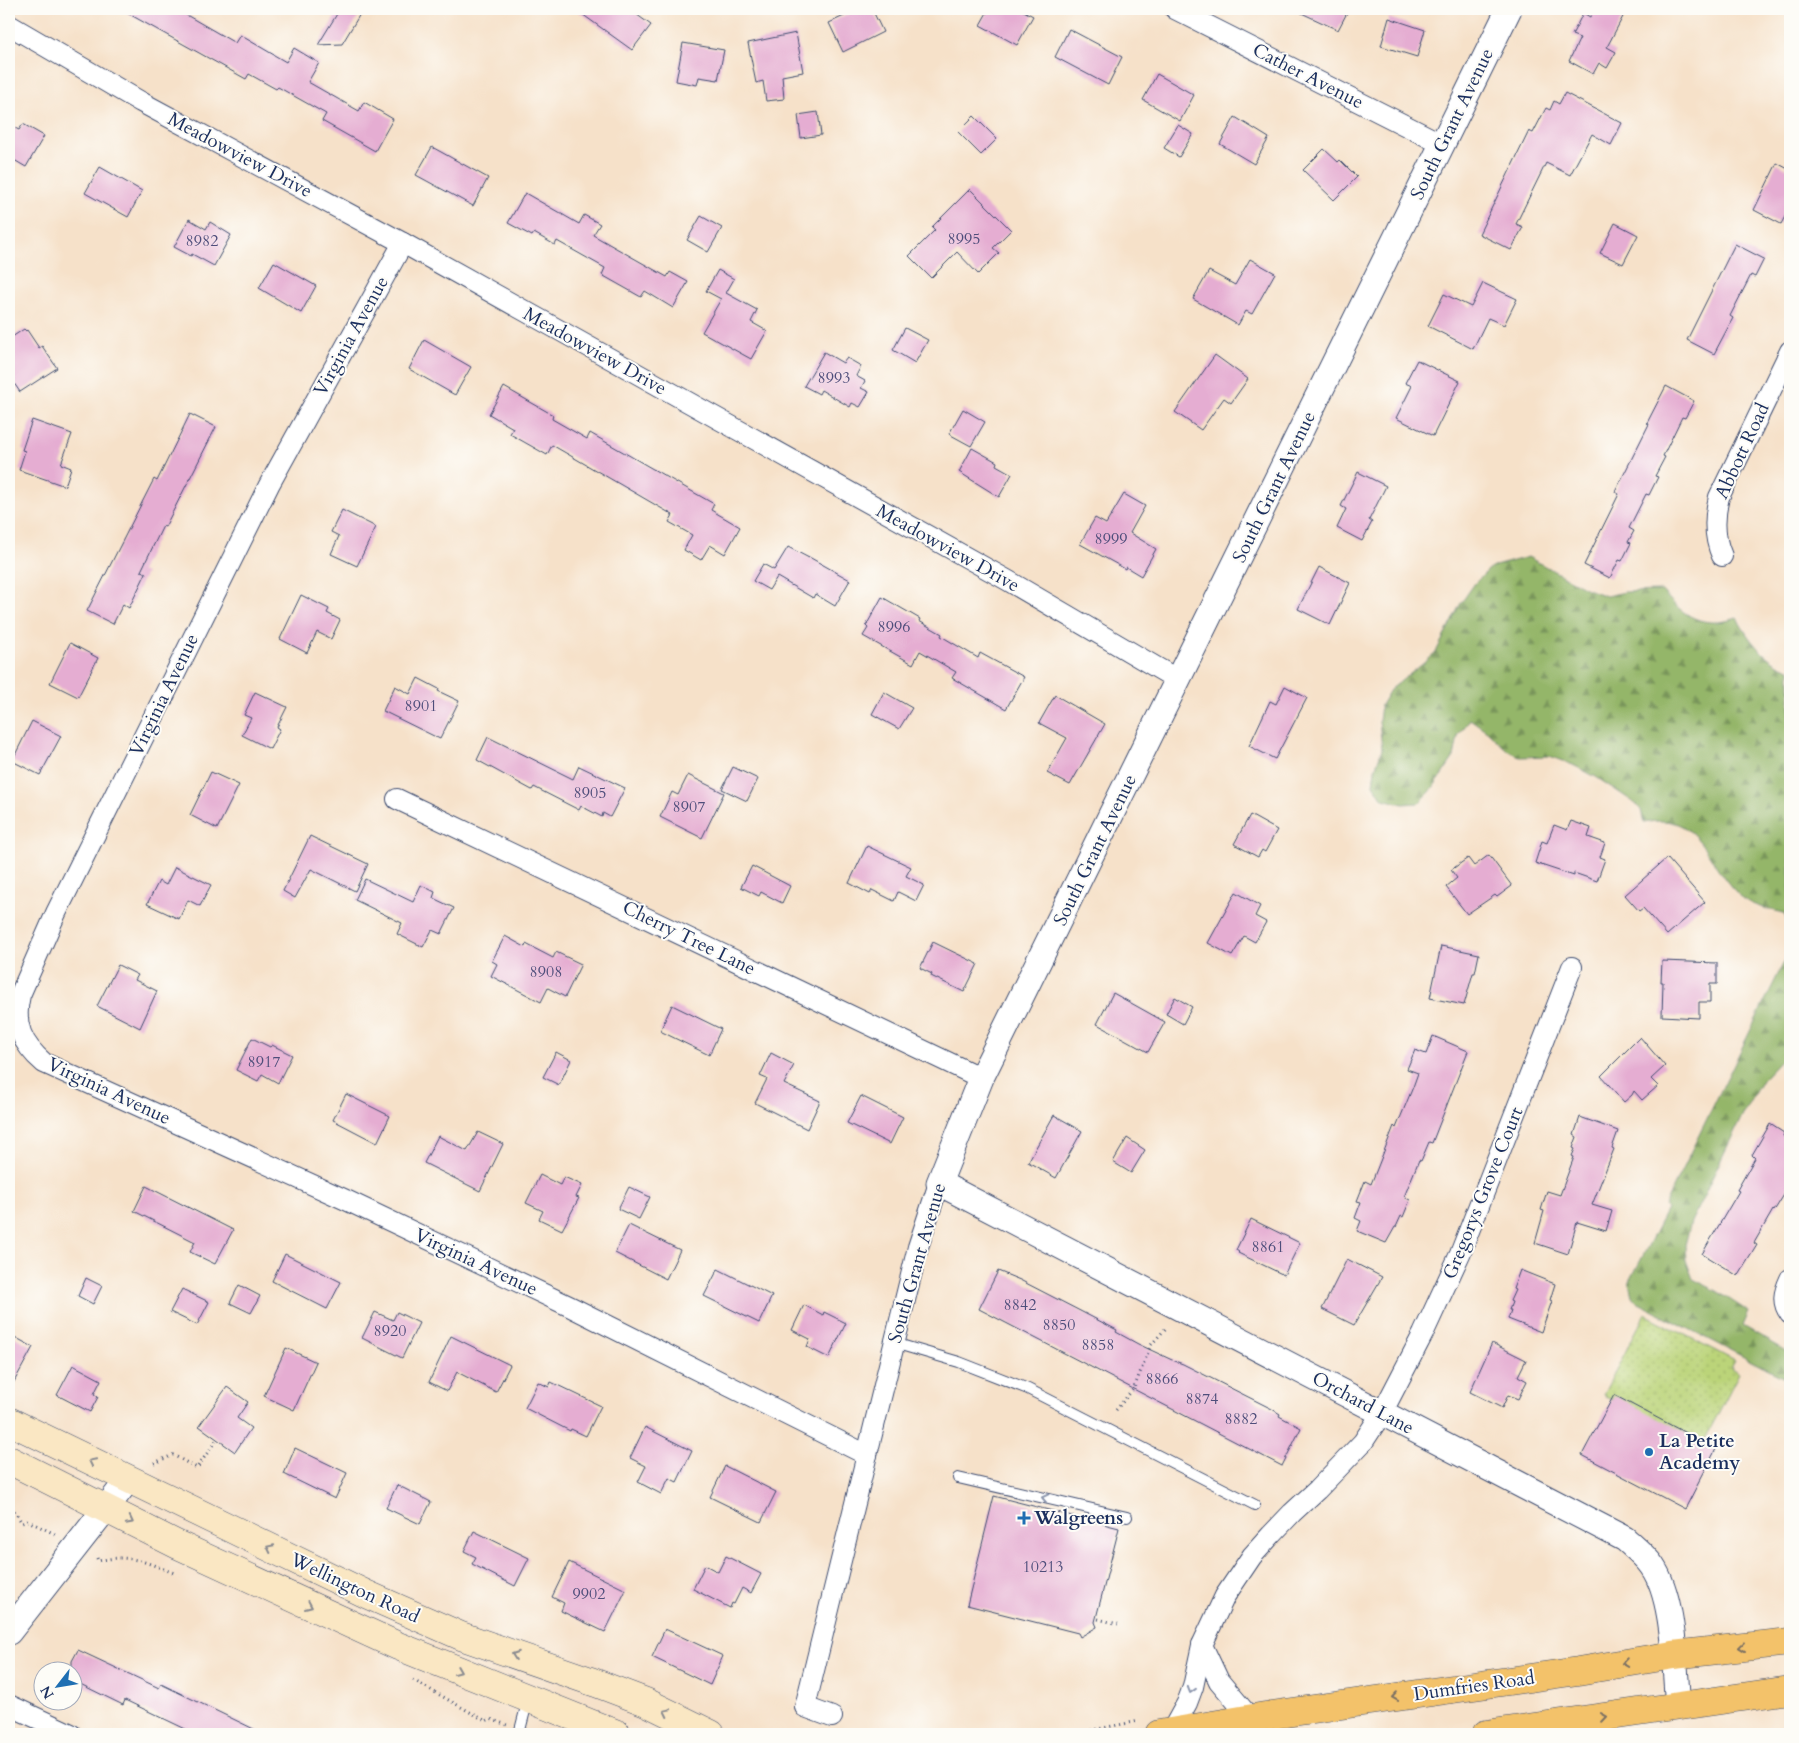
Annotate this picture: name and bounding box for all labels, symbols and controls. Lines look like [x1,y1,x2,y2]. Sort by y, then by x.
street label: Cather Avenue [1248,37,1368,115]
street label: South Grant Avenue [1404,44,1500,204]
street label: Meadowview Drive [163,106,317,204]
house number: 8995 [948,228,980,250]
house number: 8982 [186,230,218,252]
street label: Virginia Avenue [307,271,395,401]
street label: Meadowview Drive [519,301,671,401]
house number: 8993 [818,367,850,389]
street label: Abbott Road [1708,399,1776,503]
street label: South Grant Avenue [1226,407,1322,567]
street label: Meadowview Drive [872,498,1024,598]
house number: 8999 [1095,528,1127,550]
house number: 8996 [878,616,910,638]
street label: Virginia Avenue [123,629,205,761]
house number: 8901 [405,695,437,717]
street label: South Grant Avenue [1047,770,1143,930]
house number: 8905 [574,782,606,804]
house number: 8907 [673,796,705,818]
street label: Cherry Tree Lane [618,895,760,981]
house number: 8908 [530,961,562,983]
street label: Virginia Avenue [43,1051,175,1131]
house number: 8917 [248,1051,280,1073]
street label: Gregorys Grove Court [1437,1103,1529,1283]
street label: South Grant Avenue [882,1180,952,1346]
street label: Virginia Avenue [410,1222,542,1302]
house number: 8861 [1252,1236,1284,1258]
house number: 8842 [1004,1294,1036,1316]
house number: 8850 [1043,1314,1075,1336]
house number: 8920 [374,1320,406,1342]
house number: 8858 [1082,1334,1114,1356]
street label: Orchard Lane [1307,1365,1419,1441]
house number: 8866 [1146,1368,1178,1390]
house number: 8874 [1186,1388,1218,1410]
house number: 8882 [1225,1408,1257,1430]
place label: La Petite Academy [1659,1428,1741,1476]
marker: La Petite Academy [1643,1446,1655,1458]
one-way arrow [88,1458,97,1468]
one-way arrow [1041,1493,1050,1504]
place label: Walgreens [1033,1505,1123,1531]
marker: Walgreens [1018,1512,1030,1524]
one-way arrow [125,1515,134,1525]
one-way arrow [266,1544,275,1554]
street label: Wellington Road [285,1546,424,1629]
house number: 10213 [1023,1556,1063,1578]
house number: 9902 [573,1583,605,1605]
one-way arrow [304,1599,313,1610]
one-way arrow [1738,1641,1746,1652]
one-way arrow [511,1651,520,1661]
one-way arrow [1621,1657,1629,1668]
north arrow [32,1660,82,1710]
one-way arrow [453,1664,462,1675]
street label: Dumfries Road [1412,1665,1536,1707]
text: N [36,1682,59,1703]
one-way arrow [1187,1685,1197,1694]
one-way arrow [1391,1692,1400,1702]
one-way arrow [663,1708,672,1719]
one-way arrow [1600,1712,1608,1723]

